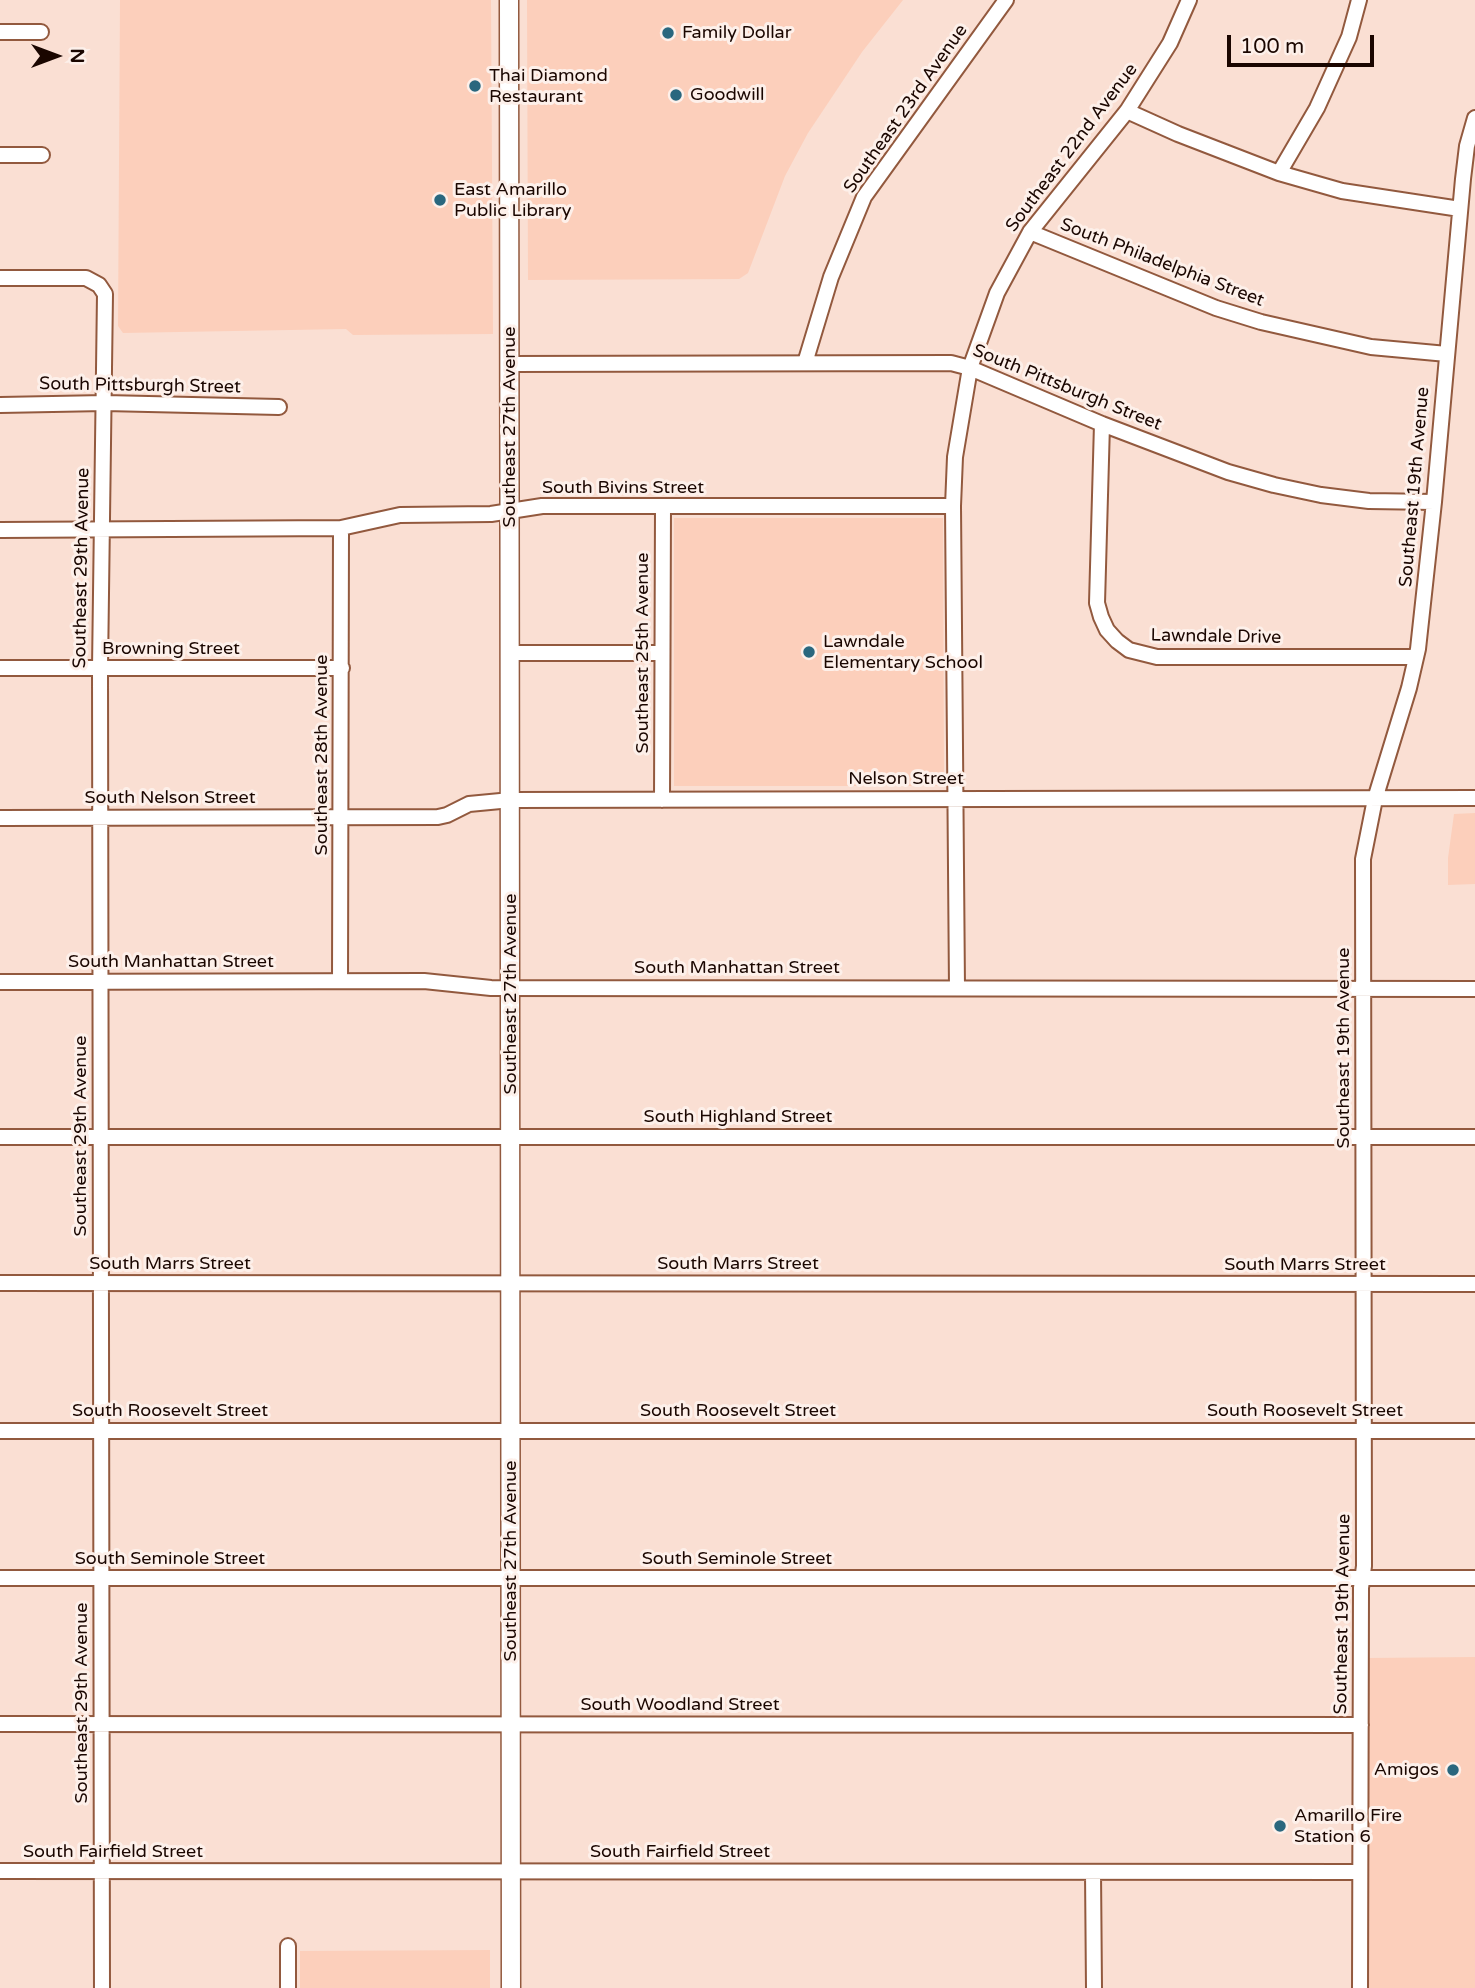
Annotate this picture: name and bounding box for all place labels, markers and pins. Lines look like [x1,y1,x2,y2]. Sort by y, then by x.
place label: Family Dollar [682,22,792,44]
marker: Family Dollar [660,25,676,41]
place label: Thai Diamond Restaurant [489,65,608,108]
marker: Thai Diamond Restaurant [467,78,483,94]
place label: Goodwill [690,84,765,106]
marker: Goodwill [668,87,684,103]
place label: East Amarillo Public Library [454,179,571,222]
marker: East Amarillo Public Library [432,192,448,208]
place label: Lawndale Elementary School [823,631,983,674]
marker: Lawndale Elementary School [801,644,817,660]
place label: Amigos [1374,1759,1439,1781]
marker: Amigos [1445,1762,1461,1778]
place label: Amarillo Fire Station 6 [1294,1805,1402,1848]
marker: Amarillo Fire Station 6 [1272,1818,1288,1834]

